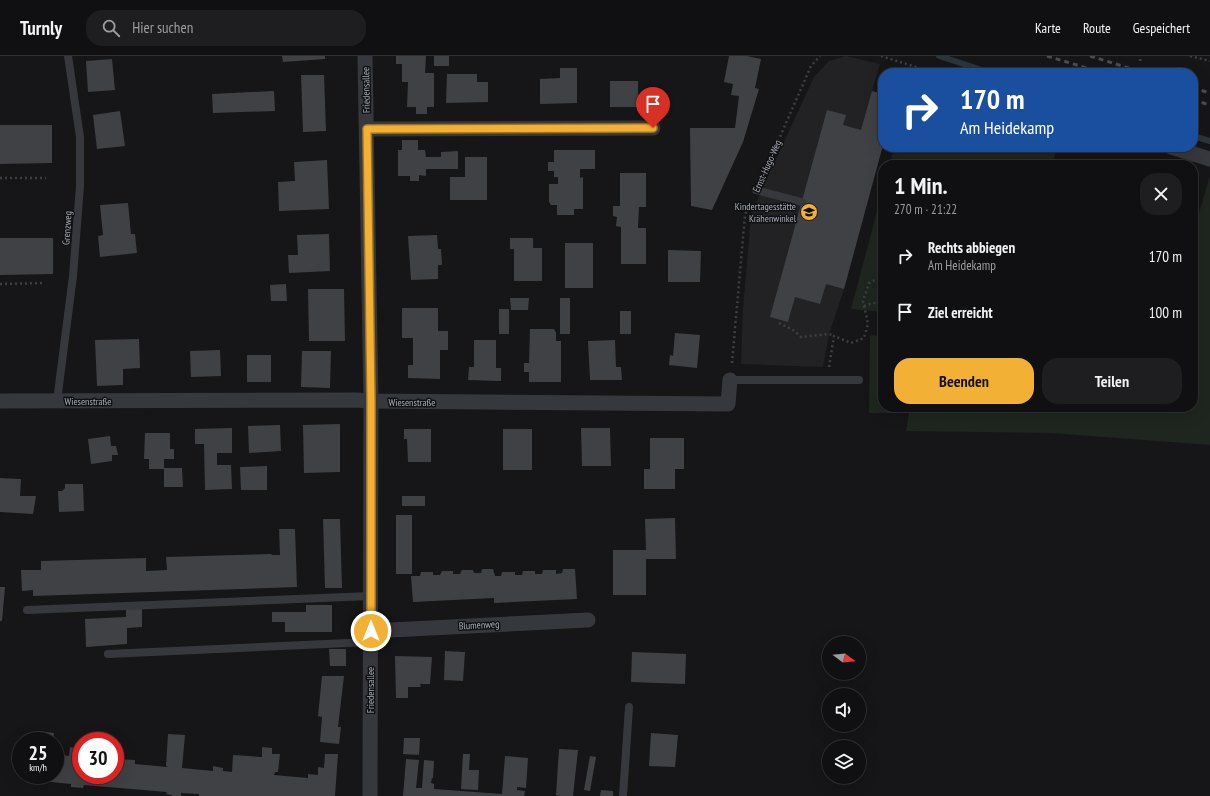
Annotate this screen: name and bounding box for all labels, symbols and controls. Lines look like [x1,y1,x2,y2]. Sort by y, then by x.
search box [86,10,366,46]
text: Turnly [20,16,62,40]
icon: search [100,17,122,39]
text: Hier suchen [132,18,193,37]
text: Karte [1035,19,1061,37]
text: Route [1083,19,1111,37]
text: Gespeichert [1133,19,1190,37]
street label: Friedensallee [359,67,373,113]
text: 170 m [960,80,1024,117]
icon: right [894,84,946,136]
pin [636,87,670,128]
icon: arrive [642,93,664,115]
text: Am Heidekamp [960,116,1054,139]
street label: Ernst-Hugo-Weg [750,138,784,194]
text: 1 Min. [894,170,948,201]
button: close [1140,173,1182,215]
place label: Kindertagesstätte Krähenwinkel [735,200,797,225]
text: 270 m · 21:22 [894,201,957,218]
school or university icon: Kindertagesstätte Krähenwinkel [799,202,819,222]
street label: Grenzweg [59,211,75,245]
text: Rechts abbiegen [928,238,1015,257]
icon: right [894,245,916,267]
text: 170 m [1149,247,1182,266]
text: Am Heidekamp [928,257,996,274]
icon: arrive [894,301,916,323]
text: Ziel erreicht [928,303,993,322]
text: 100 m [1149,303,1182,322]
button: Beenden [894,358,1034,404]
button: Teilen [1042,358,1182,404]
street label: Wiesenstraße [65,395,111,408]
street label: Wiesenstraße [389,396,435,409]
position arrow [350,610,392,652]
street label: Blumenweg [458,617,500,633]
north arrow [822,636,866,680]
map controls [822,636,866,784]
street label: Friedensallee [364,667,377,713]
button: sound [822,688,866,732]
speed limit sign: 30 [72,732,124,784]
text: 25 [28,740,48,766]
button: layers [822,740,866,784]
text: km/h [29,761,47,774]

